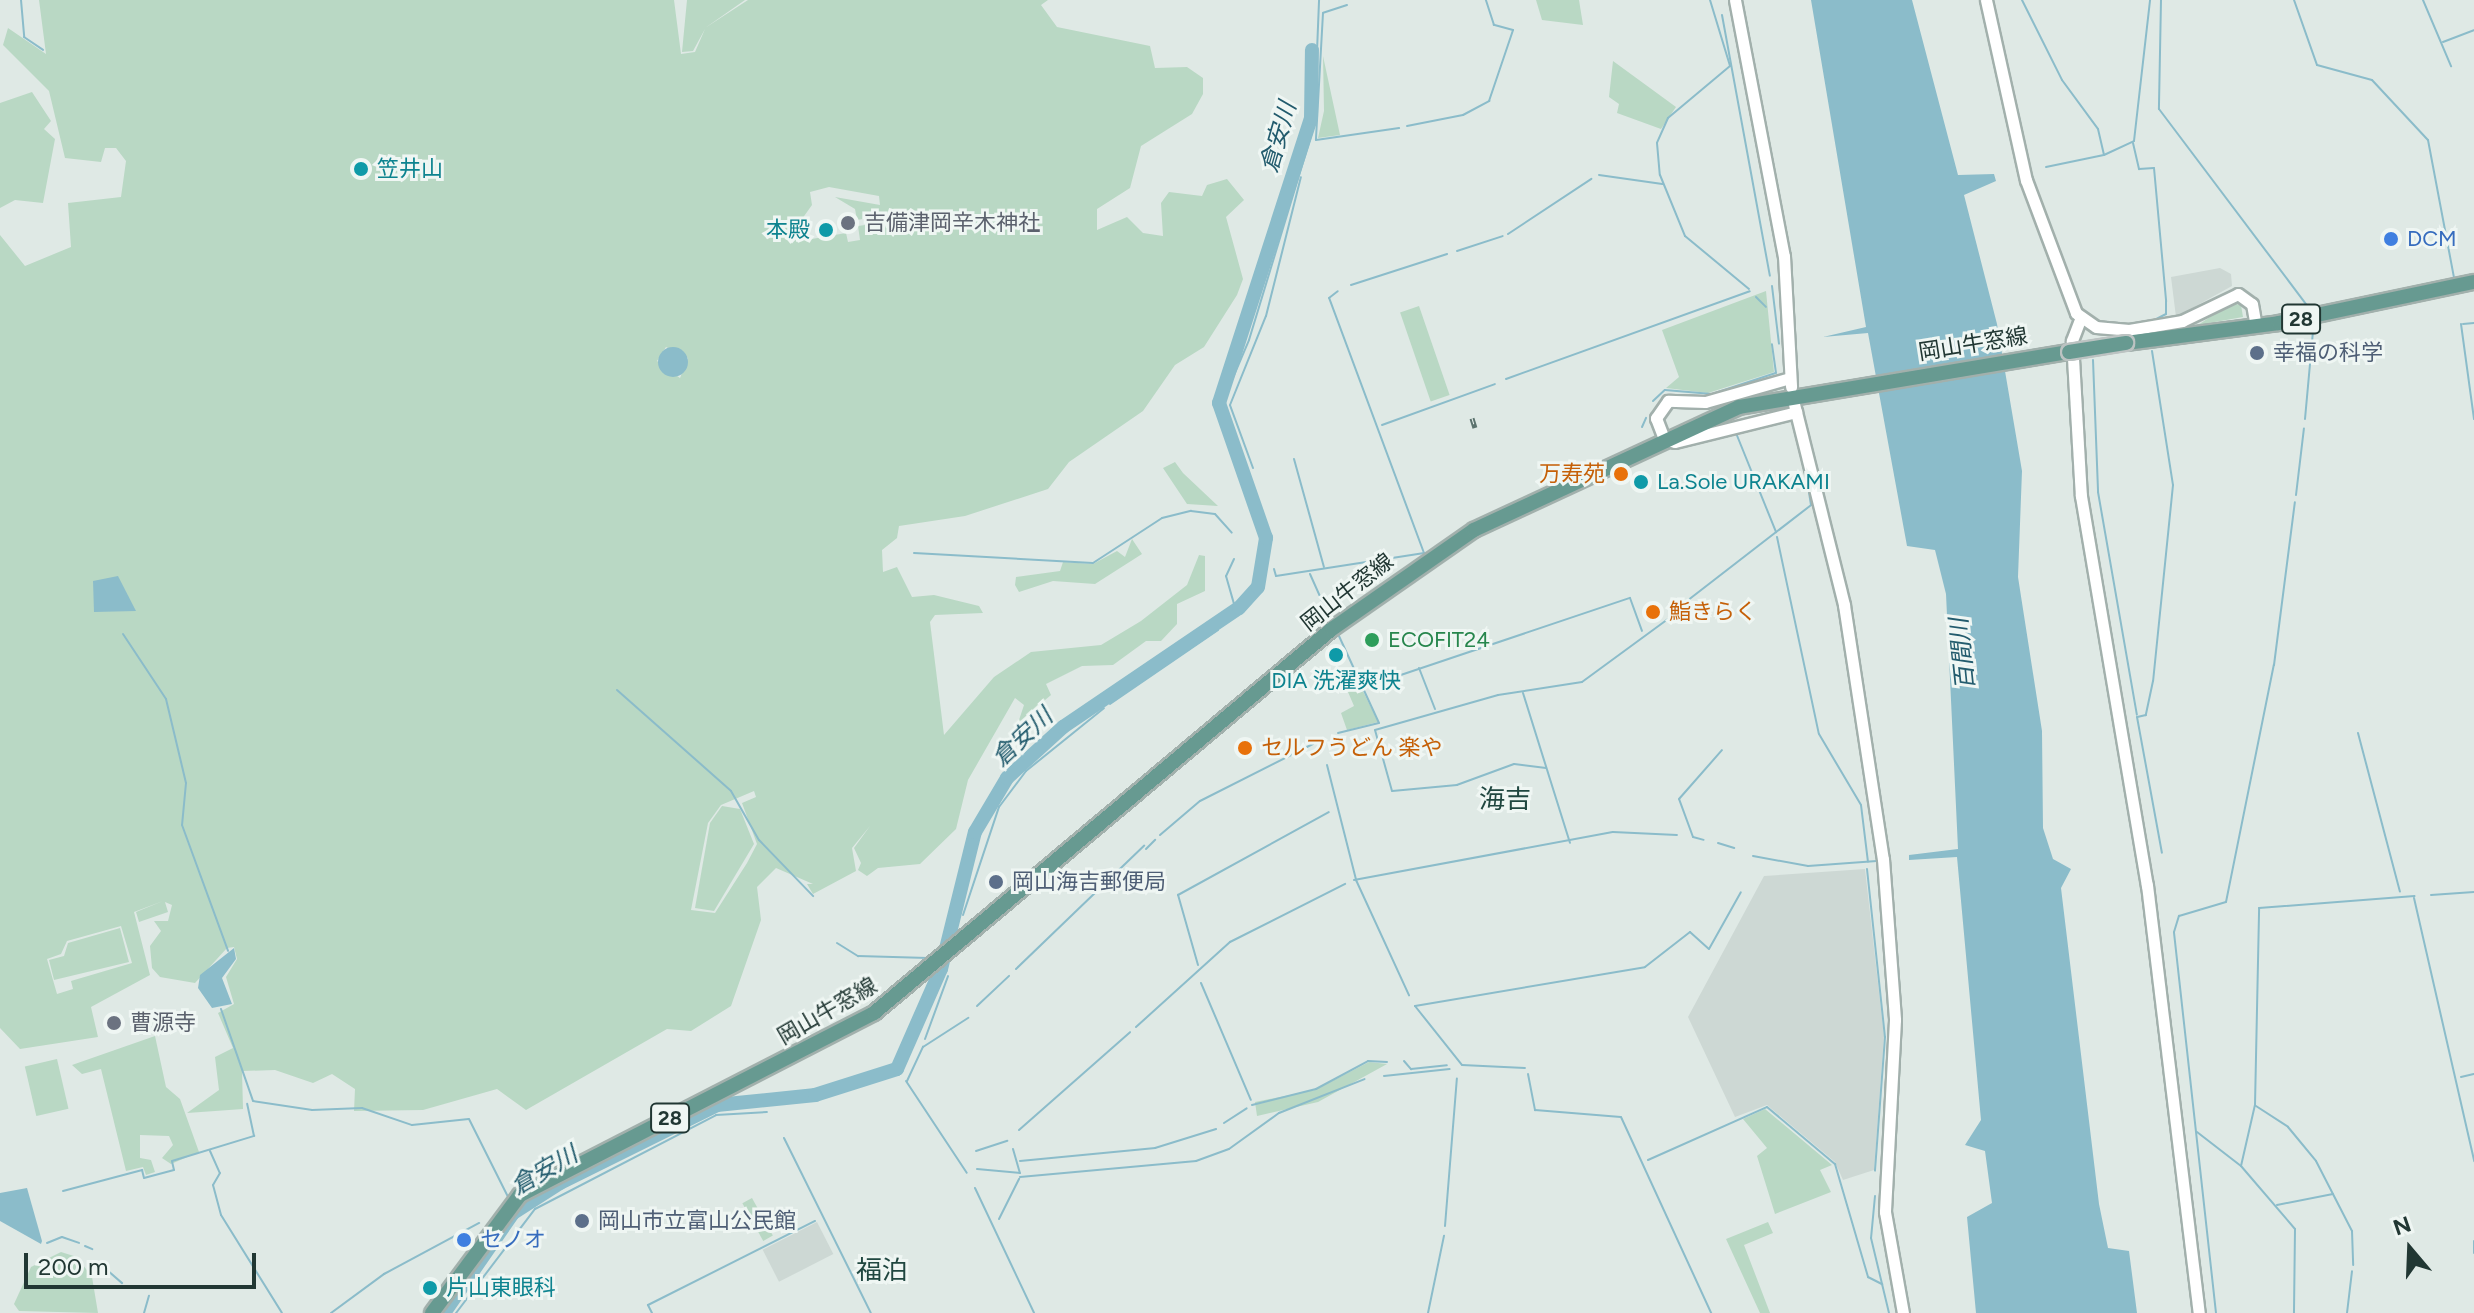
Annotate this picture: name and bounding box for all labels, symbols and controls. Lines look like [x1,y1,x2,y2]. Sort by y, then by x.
water label: 倉安川 [1254,98,1302,176]
place label: 笠井山 [377,156,443,182]
marker: 笠井山 [352,160,370,178]
place label: 吉備津岡辛木神社 [864,210,1040,236]
marker: 吉備津岡辛木神社 [839,214,857,232]
place label: 本殿 [766,217,810,243]
marker: 本殿 [817,221,835,239]
place label: DCM [2407,226,2457,252]
marker: DCM [2382,230,2400,248]
road number: 28 [2281,303,2321,335]
street label: 岡山牛窓線 [1917,322,2029,366]
place label: 幸福の科学 [2273,340,2383,366]
marker: 幸福の科学 [2248,344,2266,362]
place label: 万寿苑 [1539,461,1605,487]
marker: 万寿苑 [1612,465,1630,483]
place label: La.Sole URAKAMI [1657,469,1830,495]
marker: La.Sole URAKAMI [1632,473,1650,491]
street label: 岡山牛窓線 [1296,548,1398,636]
place label: 鮨きらく [1669,599,1757,625]
marker: 鮨きらく [1644,603,1662,621]
water label: 百間川 [1944,617,1980,691]
place label: ECOFIT24 [1388,627,1490,653]
marker: ECOFIT24 [1363,631,1381,649]
marker: DIA 洗濯爽快 [1327,646,1345,664]
place label: DIA 洗濯爽快 [1271,668,1401,694]
water label: 倉安川 [986,702,1058,772]
place label: セルフうどん 楽や [1261,735,1442,761]
marker: セルフうどん 楽や [1236,739,1254,757]
district label: 海吉 [1479,784,1531,816]
place label: 岡山海吉郵便局 [1012,869,1166,895]
marker: 岡山海吉郵便局 [987,873,1005,891]
street label: 岡山牛窓線 [773,972,881,1050]
place label: 曹源寺 [130,1010,196,1036]
marker: 曹源寺 [105,1014,123,1032]
road number: 28 [650,1102,690,1134]
water label: 倉安川 [506,1140,582,1200]
place label: 岡山市立富山公民館 [598,1208,796,1234]
north arrow [2370,1209,2450,1289]
text: N [2390,1210,2414,1241]
marker: 岡山市立富山公民館 [573,1212,591,1230]
place label: セノオ [480,1227,546,1253]
marker: セノオ [455,1231,473,1249]
scale bar [28,1237,260,1287]
text: 200 m [38,1252,109,1281]
district label: 福泊 [856,1255,908,1287]
place label: 片山東眼科 [446,1275,556,1301]
marker: 片山東眼科 [421,1279,439,1297]

